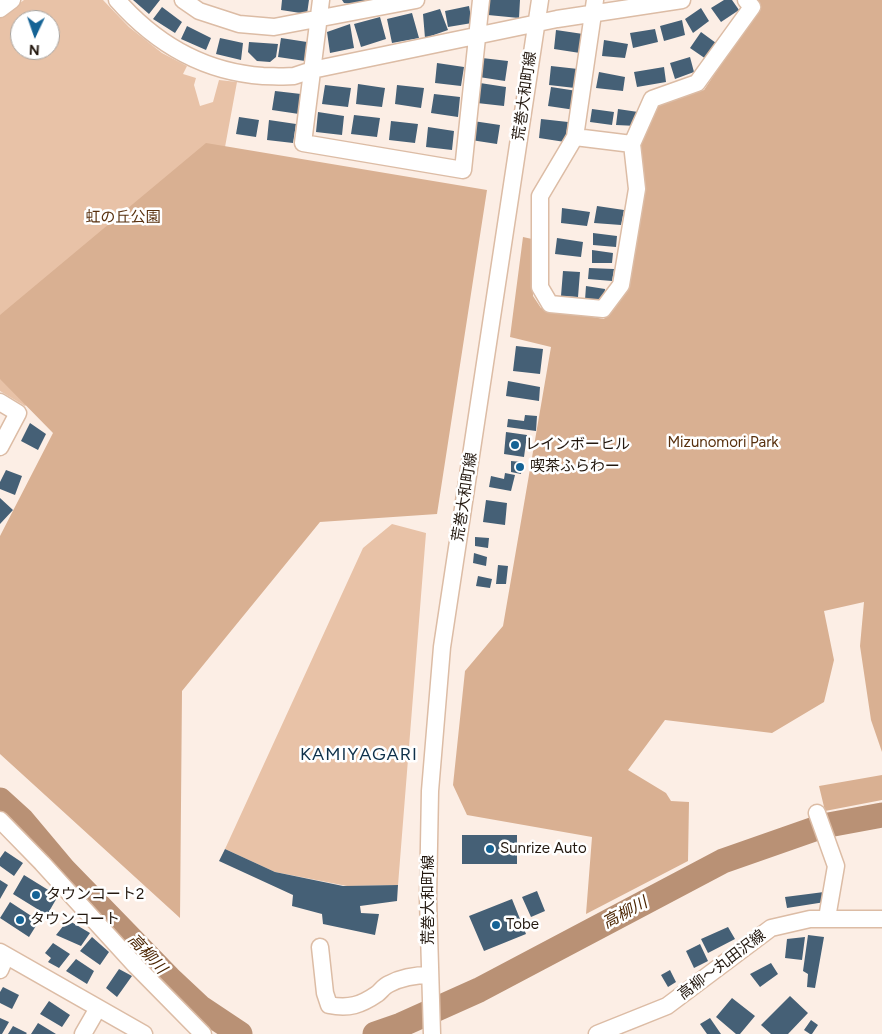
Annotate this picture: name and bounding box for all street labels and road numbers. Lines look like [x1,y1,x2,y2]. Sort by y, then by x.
street label: 荒巻大和町線 [510,50,540,142]
street label: 荒巻大和町線 [449,451,481,543]
street label: 荒巻大和町線 [420,855,438,945]
street label: 高柳～丸田沢線 [675,926,769,1004]

